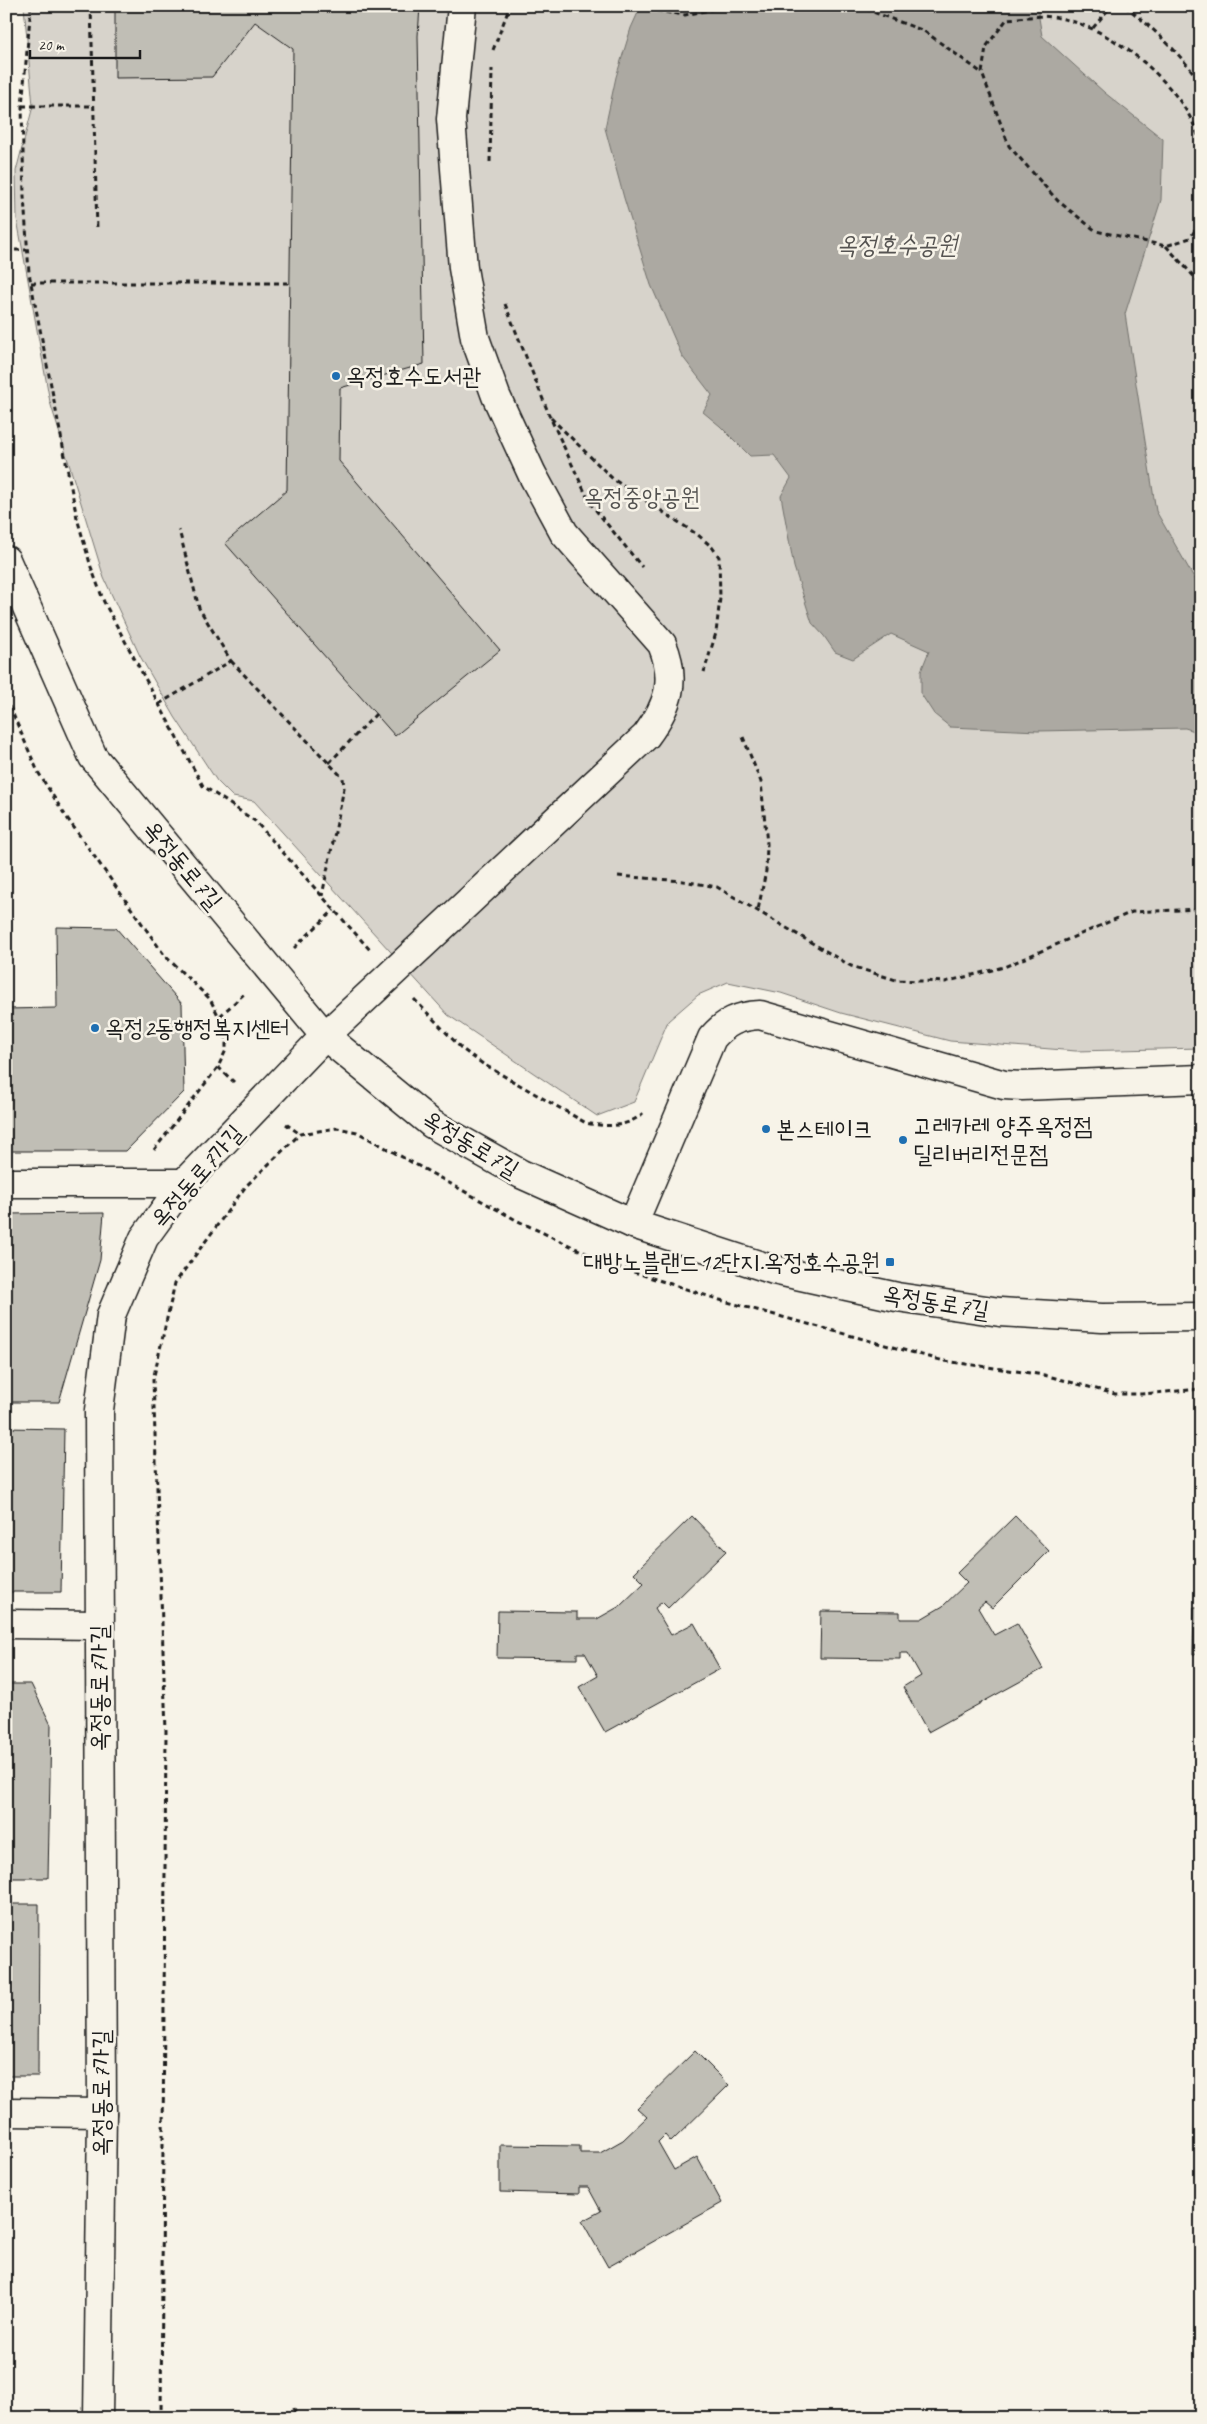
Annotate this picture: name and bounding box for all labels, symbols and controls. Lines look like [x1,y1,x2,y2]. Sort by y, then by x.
scale bar [30,28,140,60]
text: 20 m [38,36,65,55]
water label: 옥정호수공원 [837,229,960,261]
place label: 옥정호수도서관 [346,361,481,391]
marker: 옥정호수도서관 [330,370,342,382]
park label: 옥정중앙공원 [584,482,700,512]
street label: 옥정동로7길 [137,814,229,916]
place label: 옥정2동행정복지센터 [105,1013,290,1043]
marker: 옥정2동행정복지센터 [89,1022,101,1034]
street label: 옥정동로7길 [417,1103,525,1185]
place label: 고레카레 양주옥정점 딜리버리전문점 [913,1111,1093,1169]
place label: 본스테이크 [776,1114,873,1144]
street label: 옥정동로7가길 [144,1118,250,1234]
marker: 본스테이크 [760,1123,772,1135]
marker: 고레카레 양주옥정점 딜리버리전문점 [897,1134,909,1146]
place label: 대방노블랜드12단지.옥정호수공원 [583,1247,880,1277]
marker: 대방노블랜드12단지.옥정호수공원 [884,1256,896,1268]
street label: 옥정동로7길 [881,1279,991,1325]
street label: 옥정동로7가길 [84,1625,114,1751]
street label: 옥정동로7가길 [86,2030,116,2156]

